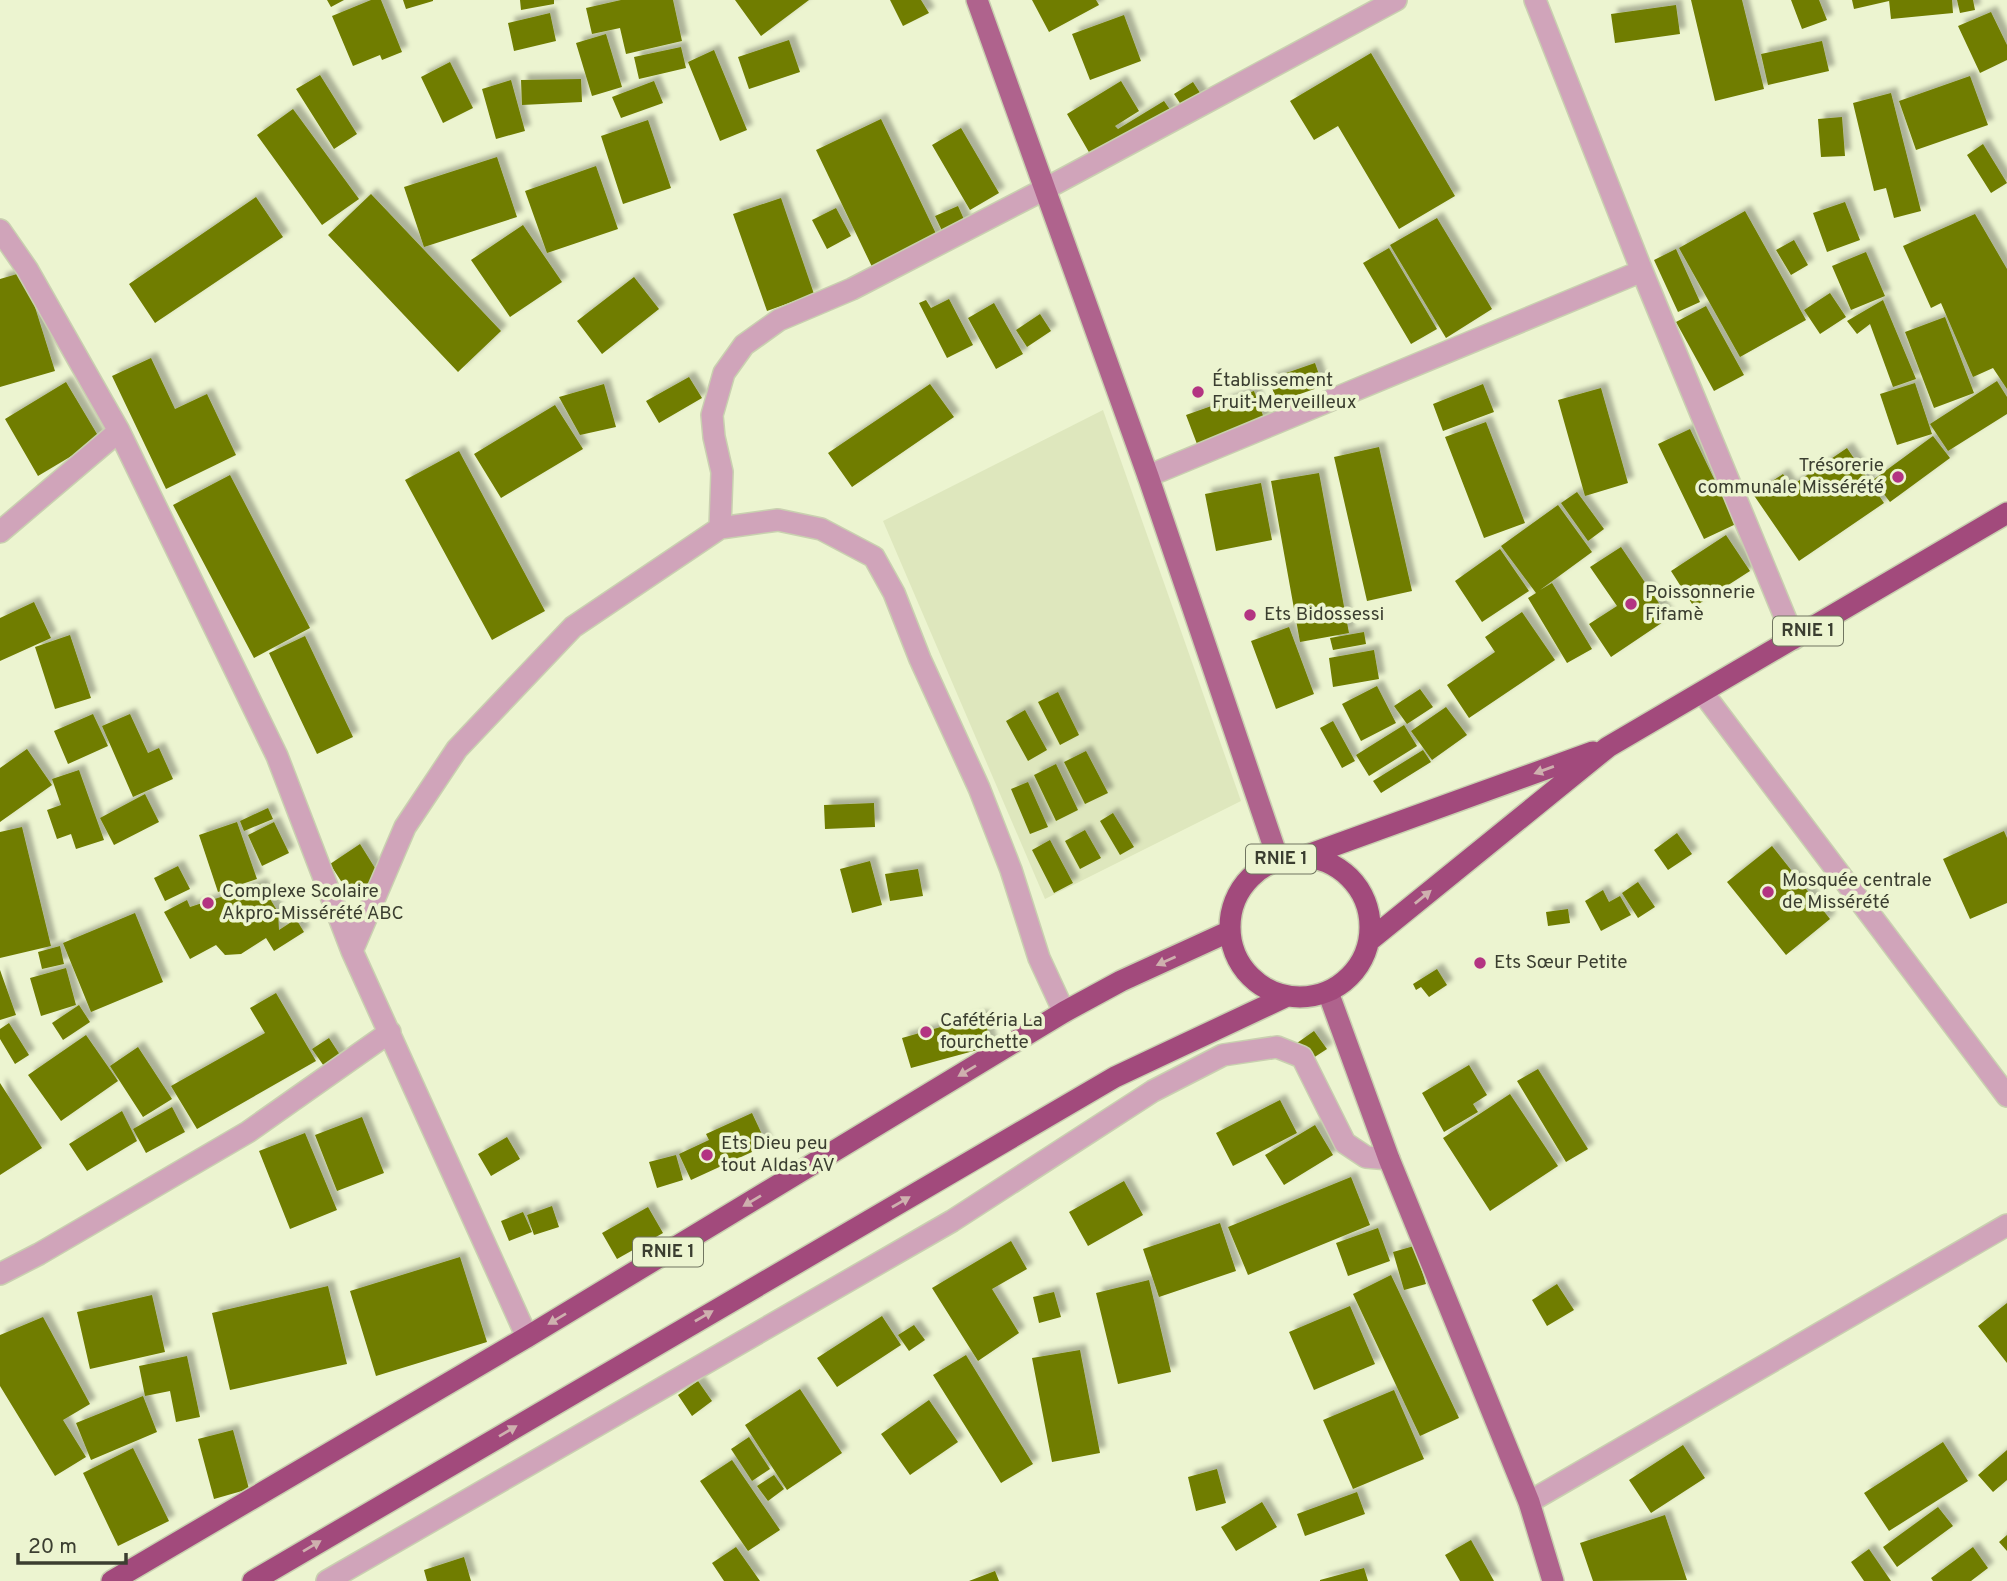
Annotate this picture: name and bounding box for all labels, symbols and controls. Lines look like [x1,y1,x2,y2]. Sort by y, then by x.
place label: Établissement Fruit-Merveilleux [1212,368,1357,415]
marker: Établissement Fruit-Merveilleux [1190,384,1206,400]
place label: Trésorerie communale Missérété [1698,454,1884,500]
marker: Trésorerie communale Missérété [1890,469,1906,485]
place label: Poissonnerie Fifamè [1645,581,1755,627]
marker: Poissonnerie Fifamè [1623,596,1639,612]
place label: Ets Bidossessi [1264,603,1384,627]
marker: Ets Bidossessi [1242,607,1258,623]
road number: RNIE 1 [1773,616,1843,646]
one-way arrow [1534,765,1555,776]
road number: RNIE 1 [1246,844,1316,874]
place label: Mosquée centrale de Missérété [1782,869,1932,915]
place label: Complexe Scolaire Akpro-Missérété ABC [222,880,404,926]
marker: Mosquée centrale de Missérété [1760,884,1776,900]
one-way arrow [1414,890,1431,905]
marker: Complexe Scolaire Akpro-Missérété ABC [200,895,216,911]
place label: Ets Sœur Petite [1494,951,1627,975]
one-way arrow [1156,955,1176,966]
marker: Ets Sœur Petite [1472,955,1488,971]
place label: Cafétéria La fourchette [940,1009,1043,1055]
marker: Cafétéria La fourchette [918,1024,934,1040]
one-way arrow [958,1064,977,1077]
place label: Ets Dieu peu tout Aldas AV [721,1132,835,1178]
marker: Ets Dieu peu tout Aldas AV [699,1147,715,1163]
one-way arrow [742,1195,761,1207]
one-way arrow [891,1196,910,1208]
road number: RNIE 1 [633,1238,703,1266]
one-way arrow [694,1310,714,1322]
one-way arrow [547,1312,566,1325]
one-way arrow [498,1425,517,1437]
scale bar [18,1522,126,1566]
text: 20 m [28,1534,77,1561]
one-way arrow [302,1540,321,1553]

